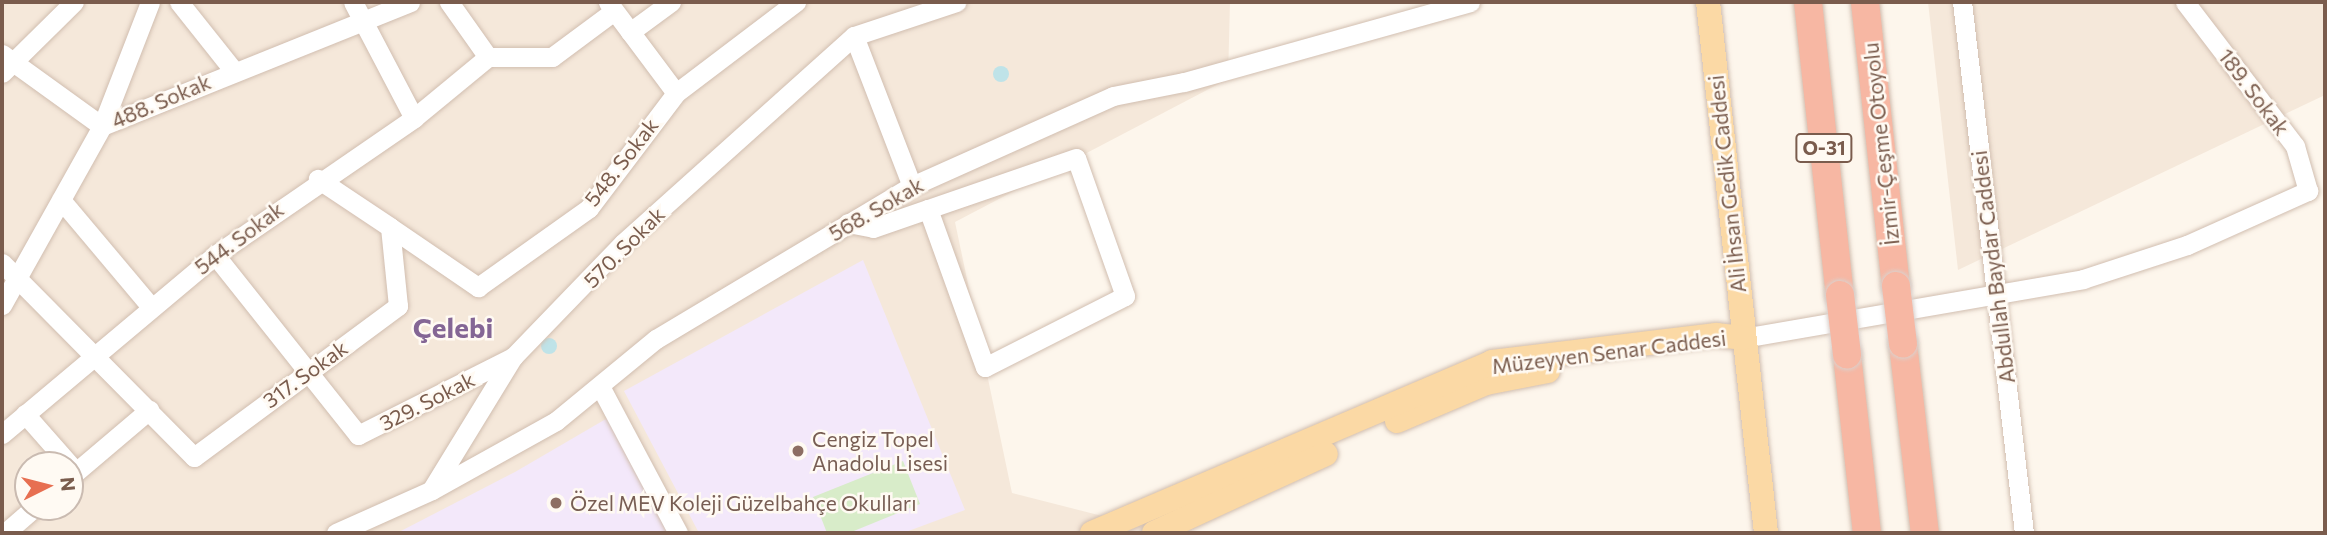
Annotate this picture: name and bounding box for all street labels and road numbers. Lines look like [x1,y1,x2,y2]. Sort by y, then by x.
street label: İzmir-Çeşme Otoyolu [1858,41,1904,247]
street label: 189. Sokak [2213,44,2295,140]
street label: 488. Sokak [108,69,214,133]
street label: Ali İhsan Gedik Caddesi [1703,74,1751,294]
street label: 548. Sokak [579,113,663,211]
road number: O-31 [1794,132,1854,164]
street label: Abdullah Baydar Caddesi [1966,149,2020,385]
street label: 568. Sokak [824,172,928,246]
street label: 544. Sokak [190,196,288,280]
street label: 570. Sokak [578,201,670,293]
street label: Müzeyyen Senar Caddesi [1490,325,1728,379]
street label: 317. Sokak [258,335,352,413]
street label: 329. Sokak [375,366,479,436]

